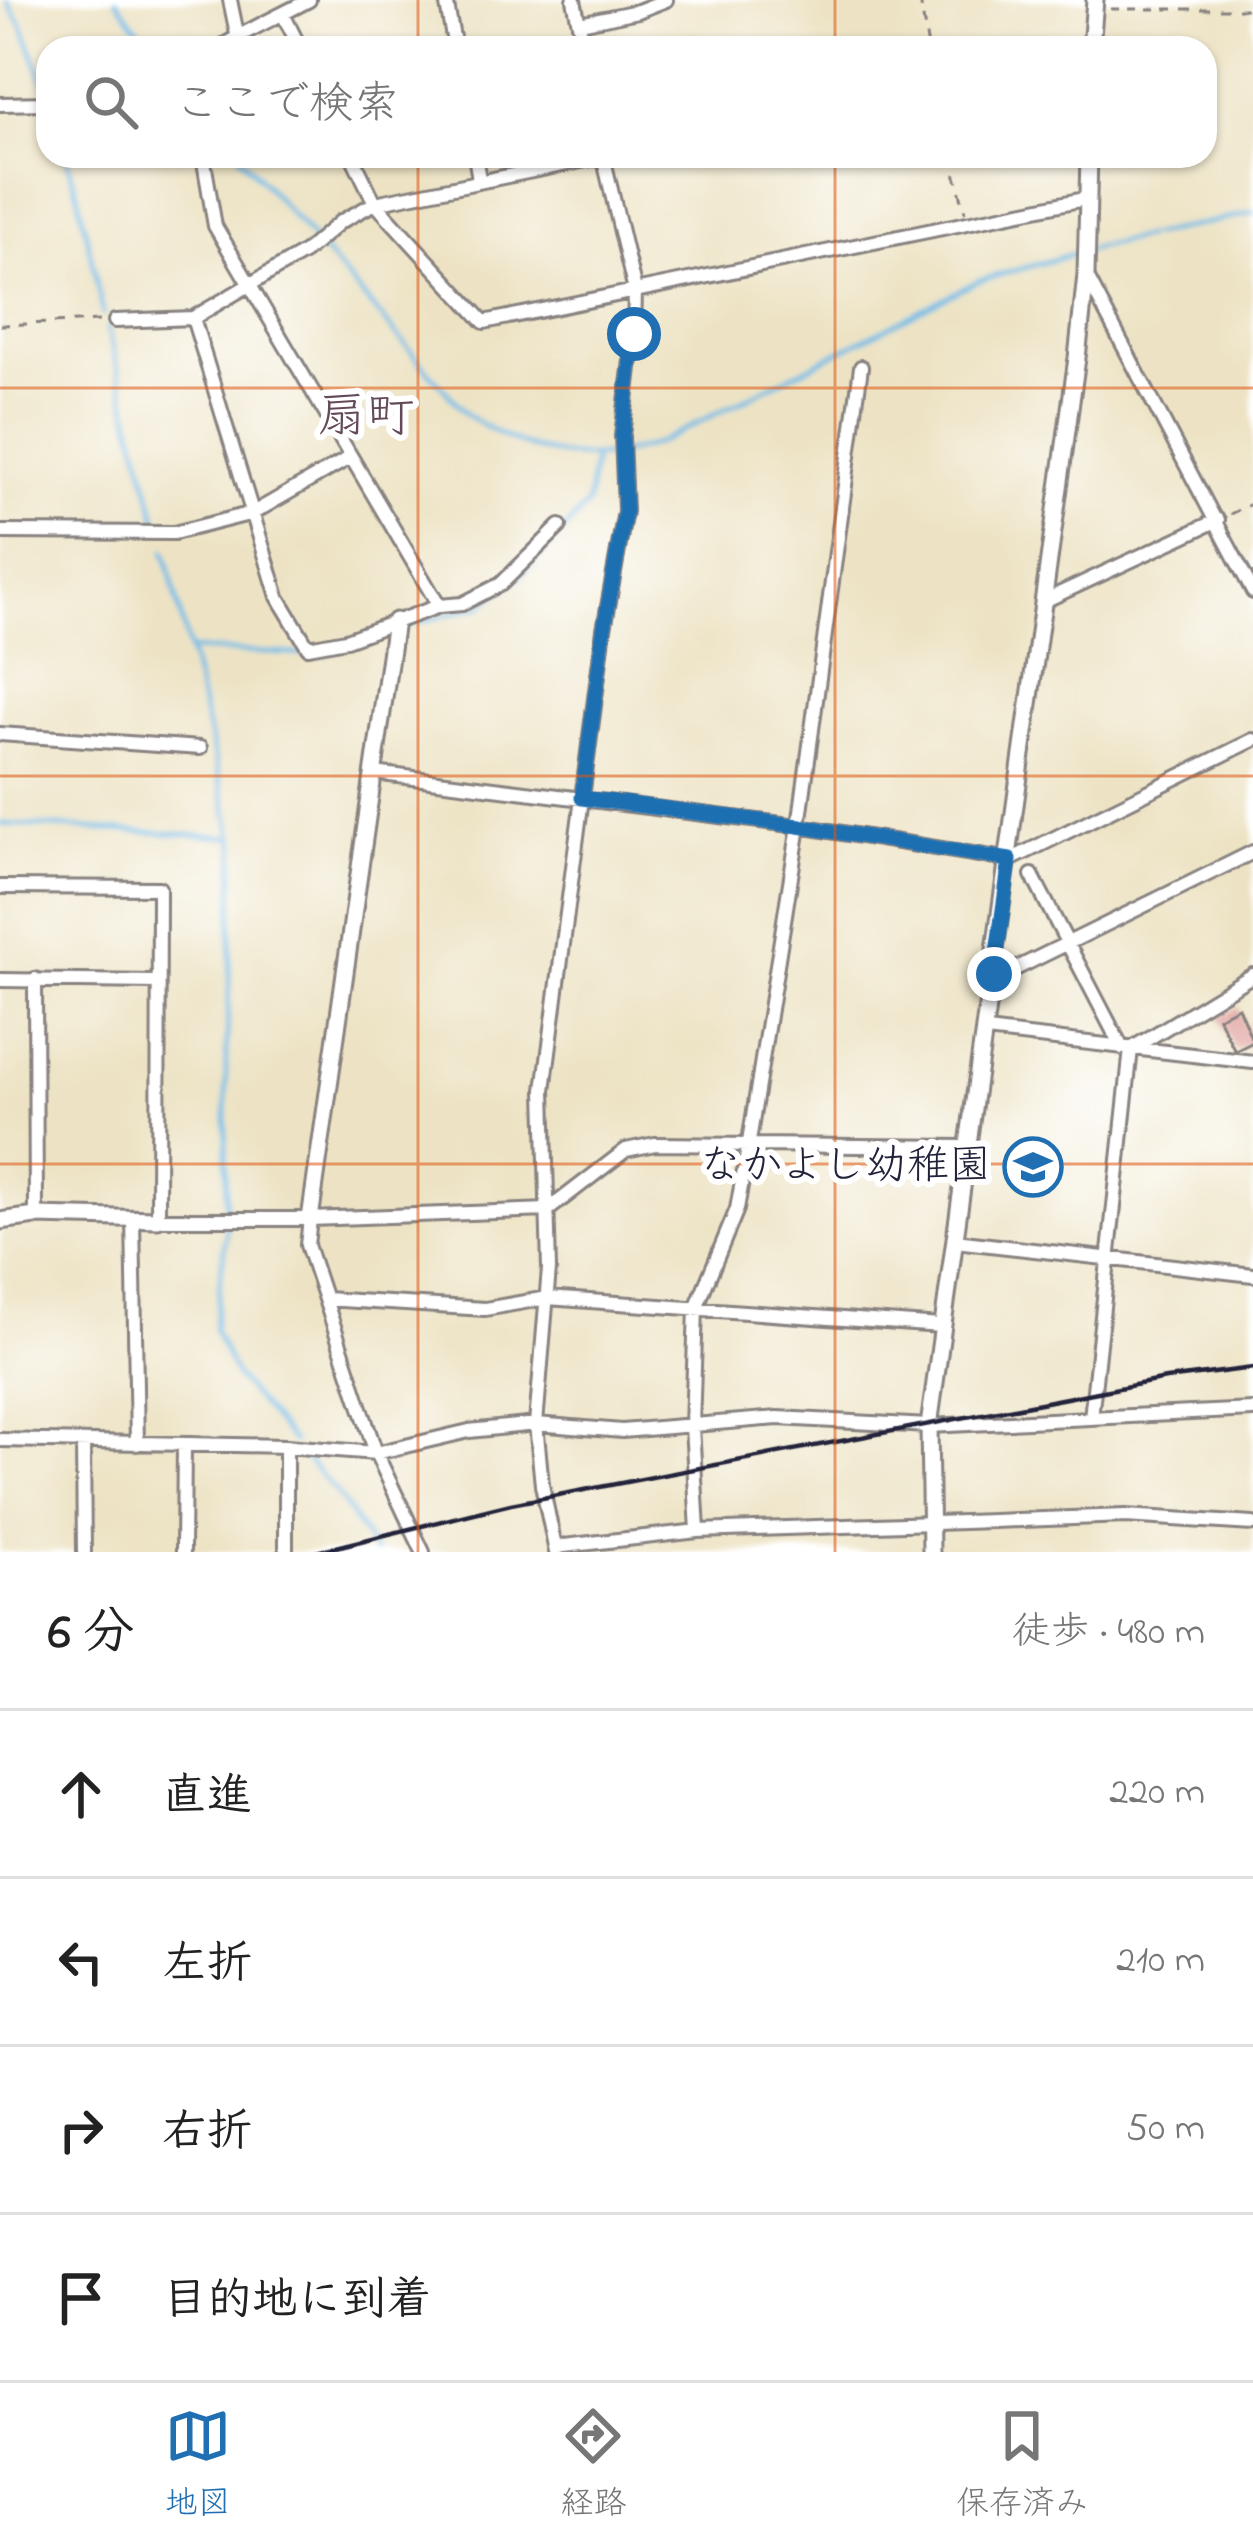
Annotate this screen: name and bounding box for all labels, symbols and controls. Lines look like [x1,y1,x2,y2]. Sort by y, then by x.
search box [36,36,1217,168]
icon: search [78,69,144,135]
text: ここで検索 [174,73,399,139]
route start [607,307,661,361]
district label: 扇町 [318,384,414,454]
route end [967,947,1021,1001]
school or university icon: なかよし幼稚園 [1002,1136,1064,1198]
place label: なかよし幼稚園 [699,1137,991,1198]
text: 6 分 [48,1597,134,1672]
text: 徒歩 · 480 m [1012,1605,1205,1662]
icon: ahead [48,1761,114,1827]
text: 直進 [162,1765,252,1831]
text: 220 m [1109,1765,1205,1822]
icon: left [48,1929,114,1995]
text: 左折 [162,1933,252,1999]
text: 210 m [1116,1933,1205,1990]
icon: right [48,2097,114,2163]
text: 右折 [162,2101,252,2167]
text: 50 m [1126,2101,1205,2158]
icon: arrive [48,2265,114,2331]
text: 目的地に到着 [162,2269,432,2335]
tab: 地図 [165,2403,231,2529]
tab: 経路 [560,2403,626,2529]
tab: 保存済み [956,2403,1088,2529]

